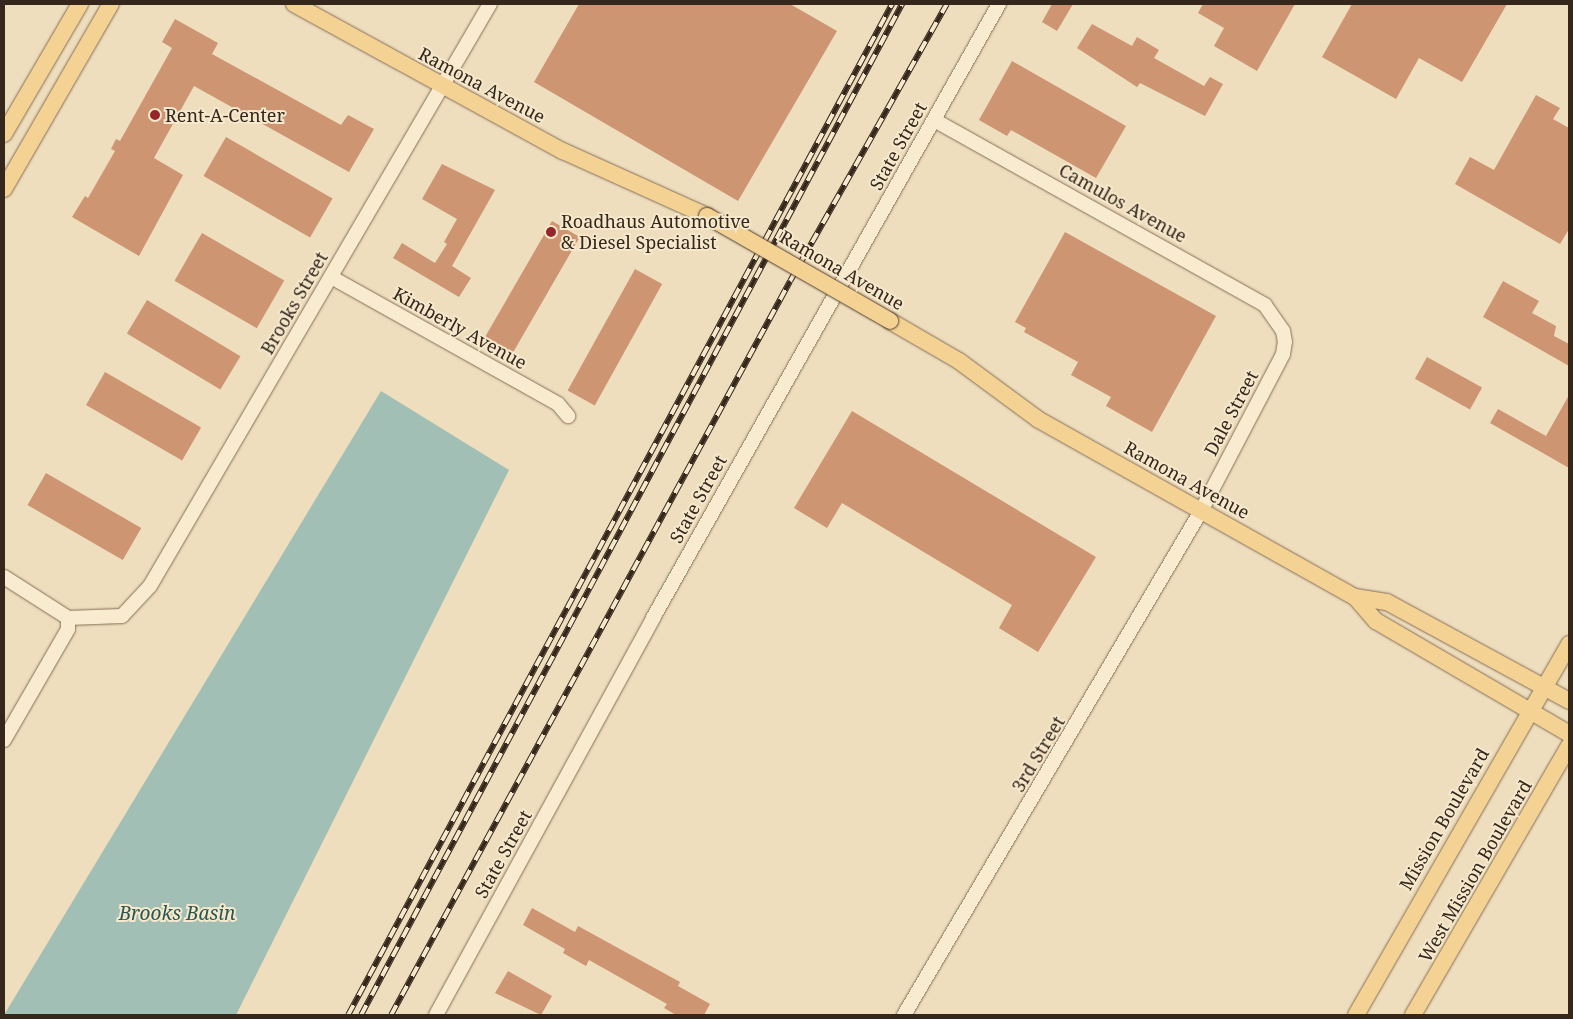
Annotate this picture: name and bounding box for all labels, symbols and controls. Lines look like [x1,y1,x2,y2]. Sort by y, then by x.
street label: Ramona Avenue [415,43,549,127]
street label: State Street [865,98,931,194]
place label: Rent-A-Center [165,104,285,126]
marker: Rent-A-Center [149,109,161,121]
street label: Camulos Avenue [1055,159,1191,247]
place label: Roadhaus Automotive & Diesel Specialist [561,211,750,253]
marker: Roadhaus Automotive & Diesel Specialist [545,226,557,238]
street label: Ramona Avenue [776,226,908,314]
street label: Brooks Street [256,248,332,358]
street label: Kimberly Avenue [389,282,531,374]
street label: Dale Street [1200,367,1262,459]
street label: Ramona Avenue [1120,437,1254,523]
street label: State Street [665,451,731,547]
street label: 3rd Street [1007,712,1069,796]
street label: Mission Boulevard [1395,744,1493,894]
street label: West Mission Boulevard [1414,776,1536,966]
street label: State Street [470,806,536,902]
water label: Brooks Basin [119,903,235,925]

